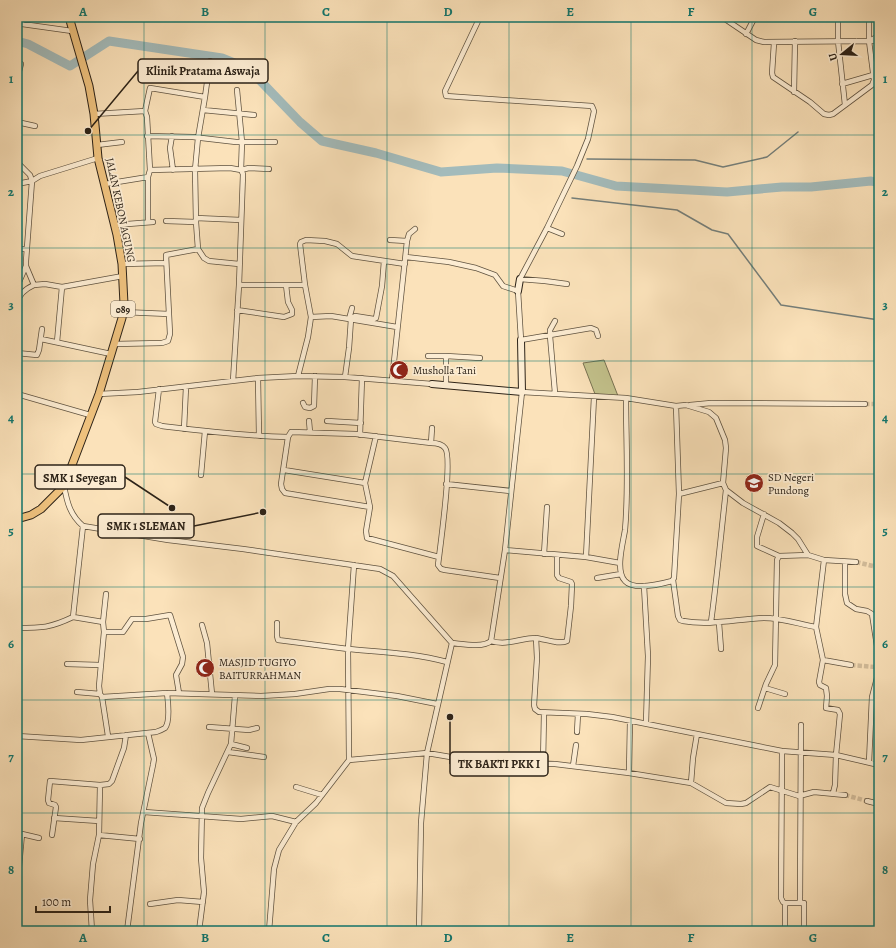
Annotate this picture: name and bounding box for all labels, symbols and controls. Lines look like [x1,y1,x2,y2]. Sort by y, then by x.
text: A [78,3,88,20]
text: B [201,3,209,20]
text: C [322,3,330,20]
text: D [443,3,453,20]
text: E [566,3,574,20]
text: F [688,3,695,20]
text: G [809,3,817,20]
north arrow [822,34,862,74]
text: U [824,50,841,63]
callout: Klinik Pratama Aswaja [138,59,268,83]
text: Klinik Pratama Aswaja [146,63,260,79]
text: 1 [9,70,14,87]
text: 1 [883,70,888,87]
street label: JALAN KEBON AGUNG [102,157,139,264]
text: 2 [8,183,15,200]
text: 2 [882,183,889,200]
text: 3 [8,296,14,313]
text: 3 [882,296,888,313]
road number: 089 [111,301,135,317]
mosque icon: Musholla Tani [388,359,410,381]
place label: Musholla Tani [413,363,476,378]
text: 4 [8,409,14,426]
text: 4 [882,409,888,426]
callout: SMK 1 Seyegan [35,465,125,489]
text: SMK 1 Seyegan [43,470,117,486]
place label: SD Negeri Pundong [768,470,814,498]
school or university icon: SD Negeri Pundong [743,472,765,494]
callout: SMK 1 SLEMAN [98,514,194,538]
text: SMK 1 SLEMAN [106,518,186,534]
text: 5 [8,522,14,539]
text: 5 [882,522,888,539]
text: 6 [8,635,14,652]
text: 6 [882,635,888,652]
place label: MASJID TUGIYO BAITURRAHMAN [219,655,301,683]
mosque icon: MASJID TUGIYO BAITURRAHMAN [194,657,216,679]
text: 7 [8,748,14,765]
text: 7 [882,748,888,765]
callout: TK BAKTI PKK I [450,752,548,776]
text: TK BAKTI PKK I [458,756,540,772]
text: 8 [8,861,14,878]
text: 8 [882,861,888,878]
scale bar [36,888,110,914]
text: 100 m [42,894,71,910]
text: A [78,929,88,946]
text: B [201,929,209,946]
text: C [322,929,330,946]
text: D [443,929,453,946]
text: E [566,929,574,946]
text: F [688,929,695,946]
text: G [809,929,817,946]

